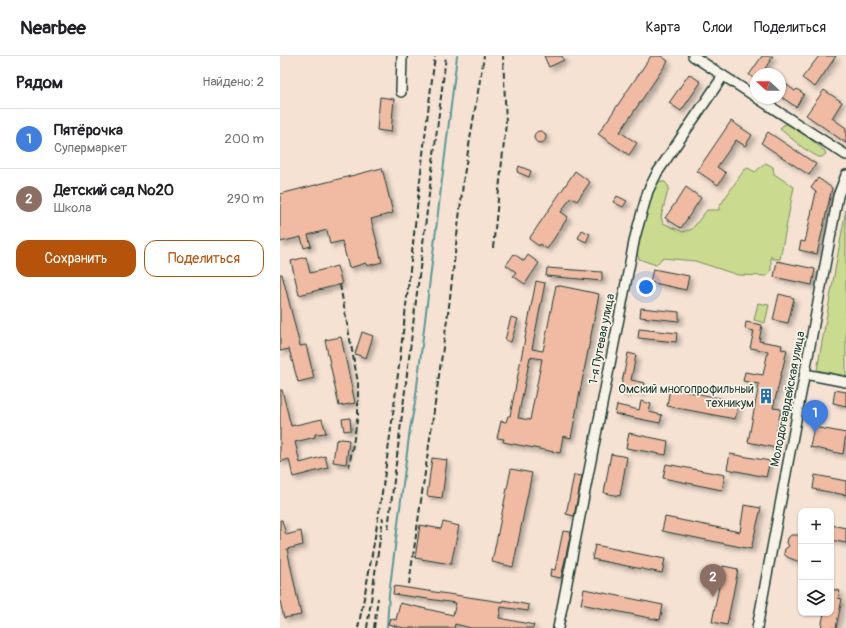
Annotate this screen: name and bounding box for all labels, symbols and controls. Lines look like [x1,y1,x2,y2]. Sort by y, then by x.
text: Nearbee [20,16,86,40]
text: Карта [646,19,680,36]
text: Слои [702,19,732,36]
text: Поделиться [754,19,826,36]
north arrow [750,68,786,104]
text: Рядом [16,72,63,93]
text: Найдено: 2 [202,74,264,90]
text: Пятёрочка [54,121,123,140]
text: 1 [26,131,32,147]
text: 200 m [225,131,264,147]
text: Супермаркет [54,140,127,156]
text: Детский сад №20 [54,181,174,200]
text: 2 [25,191,33,207]
text: 290 m [227,191,264,207]
text: Школа [54,200,91,216]
button: Сохранить [16,240,136,277]
button: Поделиться [144,240,264,277]
your location [636,277,656,297]
street label: 1-я Путевая улица [586,292,618,386]
street label: Молодогвардейская улица [768,330,809,468]
place label: Омский многопрофильный техникум [618,382,754,411]
building icon: Омский многопрофильный техникум [757,387,775,405]
pin: 1 [802,400,828,433]
map controls [798,508,834,616]
button: + [798,508,834,544]
button: − [798,544,834,580]
pin: 2 [700,564,726,597]
button: layers [798,580,834,616]

